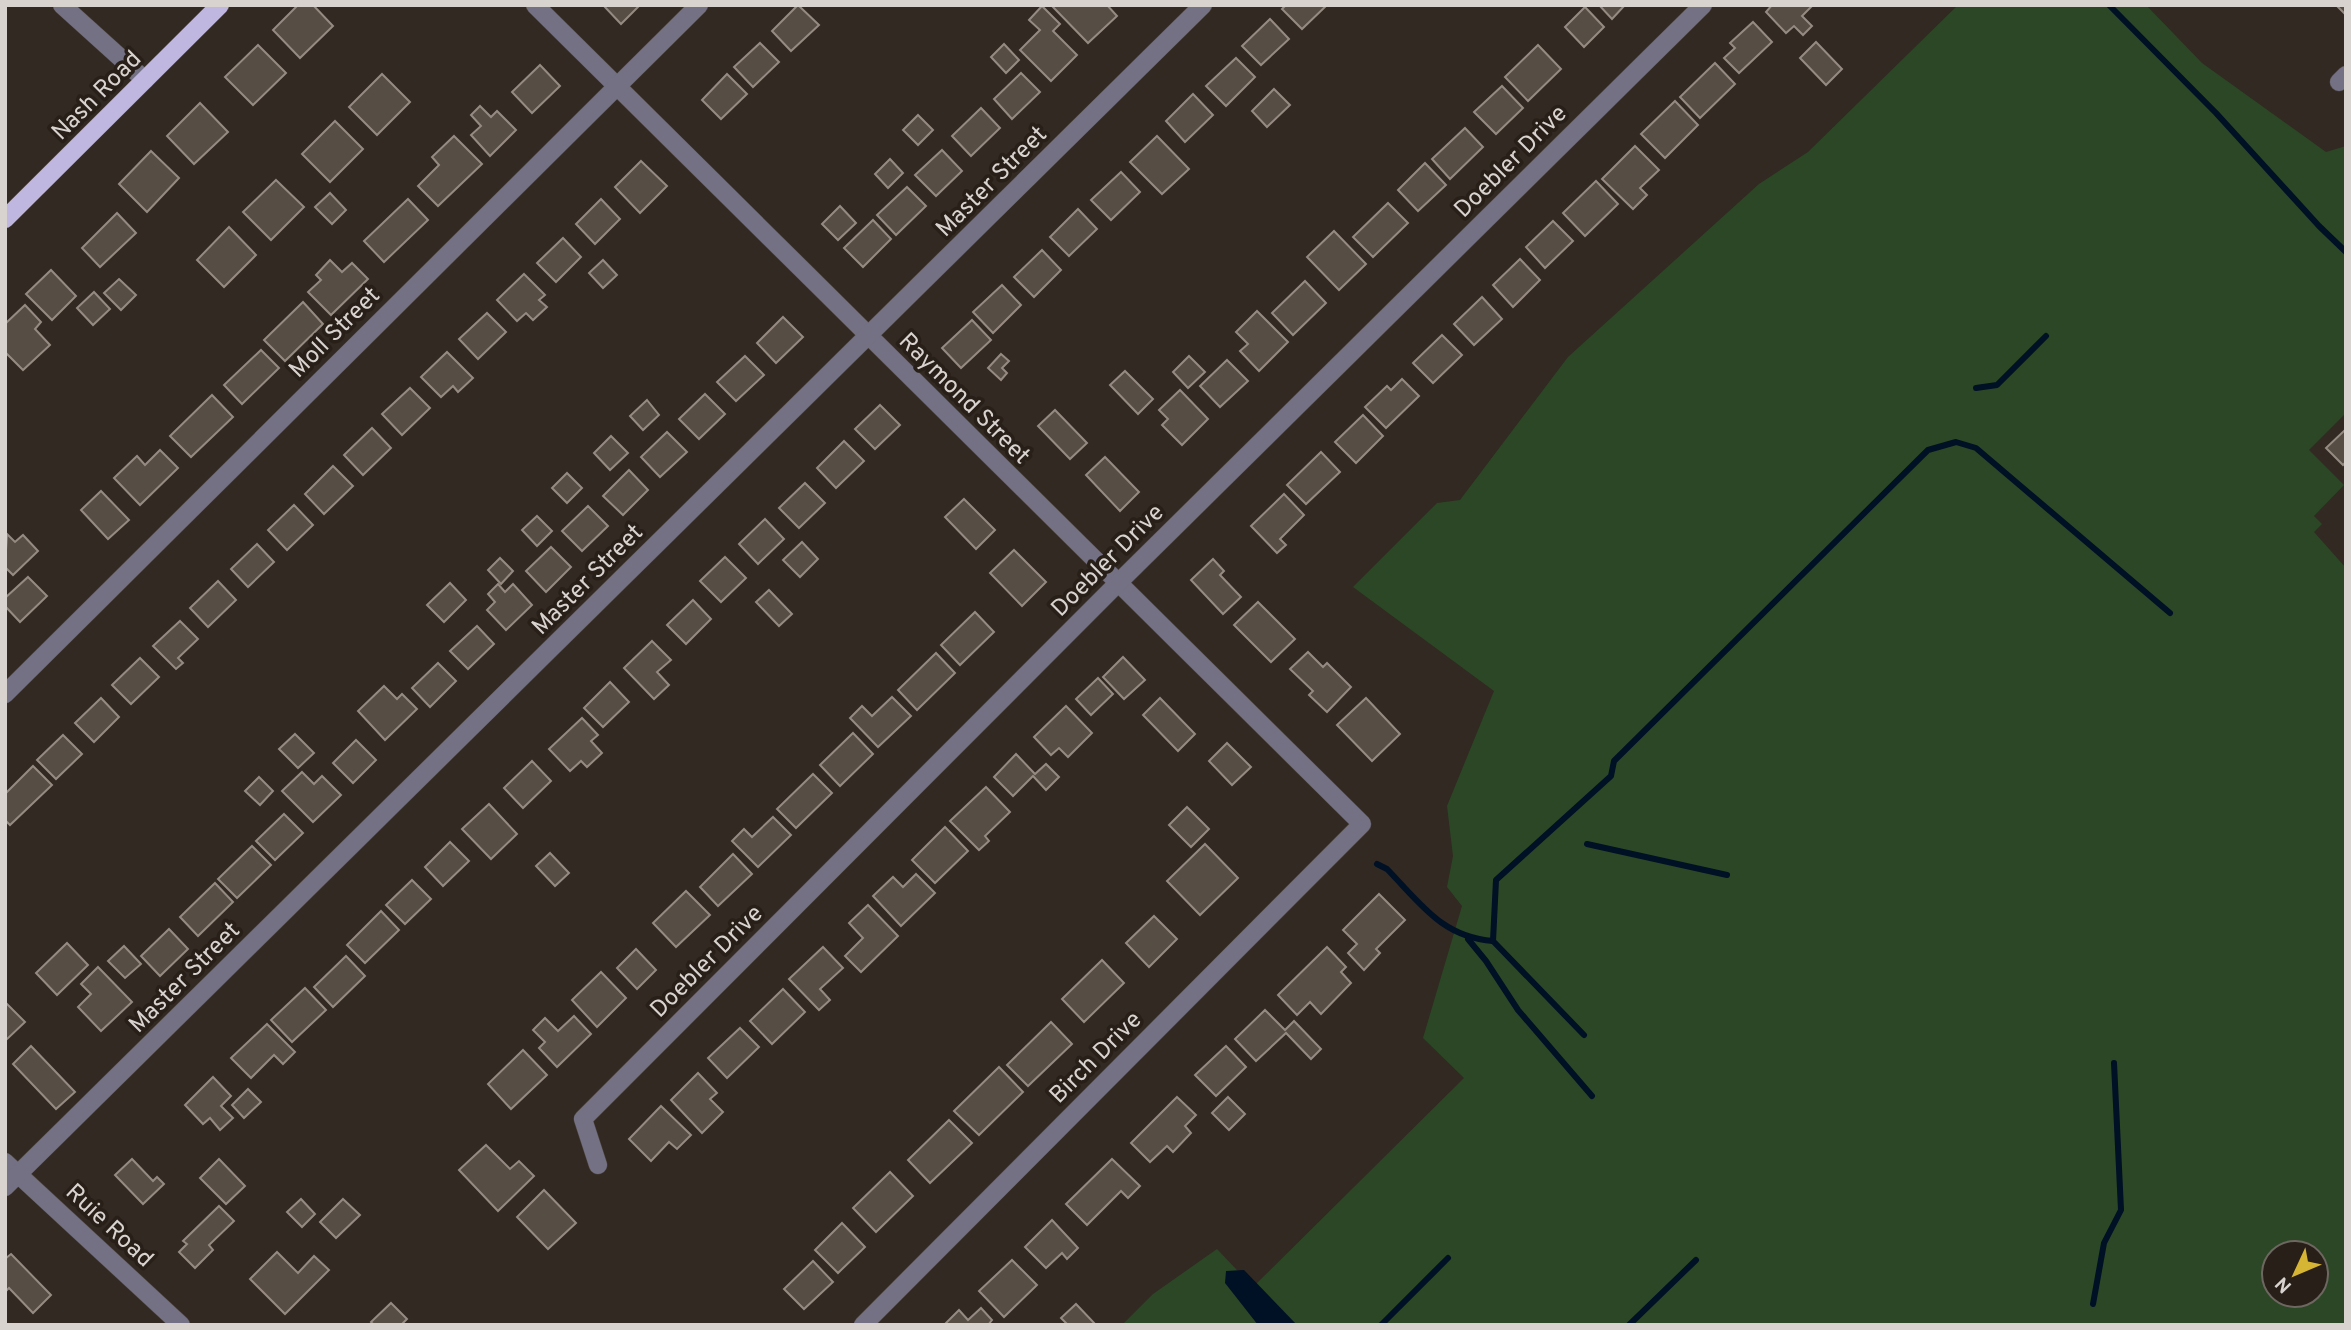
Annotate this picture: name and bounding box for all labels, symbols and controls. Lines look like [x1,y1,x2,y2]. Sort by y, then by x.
street label: Nash Road [46,45,149,148]
street label: Doebler Drive [1449,100,1574,225]
street label: Master Street [930,120,1054,244]
street label: Moll Street [283,281,387,385]
street label: Raymond Street [891,327,1036,472]
street label: Doebler Drive [1046,499,1171,624]
street label: Master Street [526,518,650,642]
street label: Doebler Drive [645,900,770,1025]
street label: Master Street [123,916,247,1040]
street label: Birch Drive [1044,1006,1149,1111]
street label: Ruie Road [58,1178,159,1275]
north arrow [2260,1239,2330,1309]
text: N [2271,1271,2298,1298]

